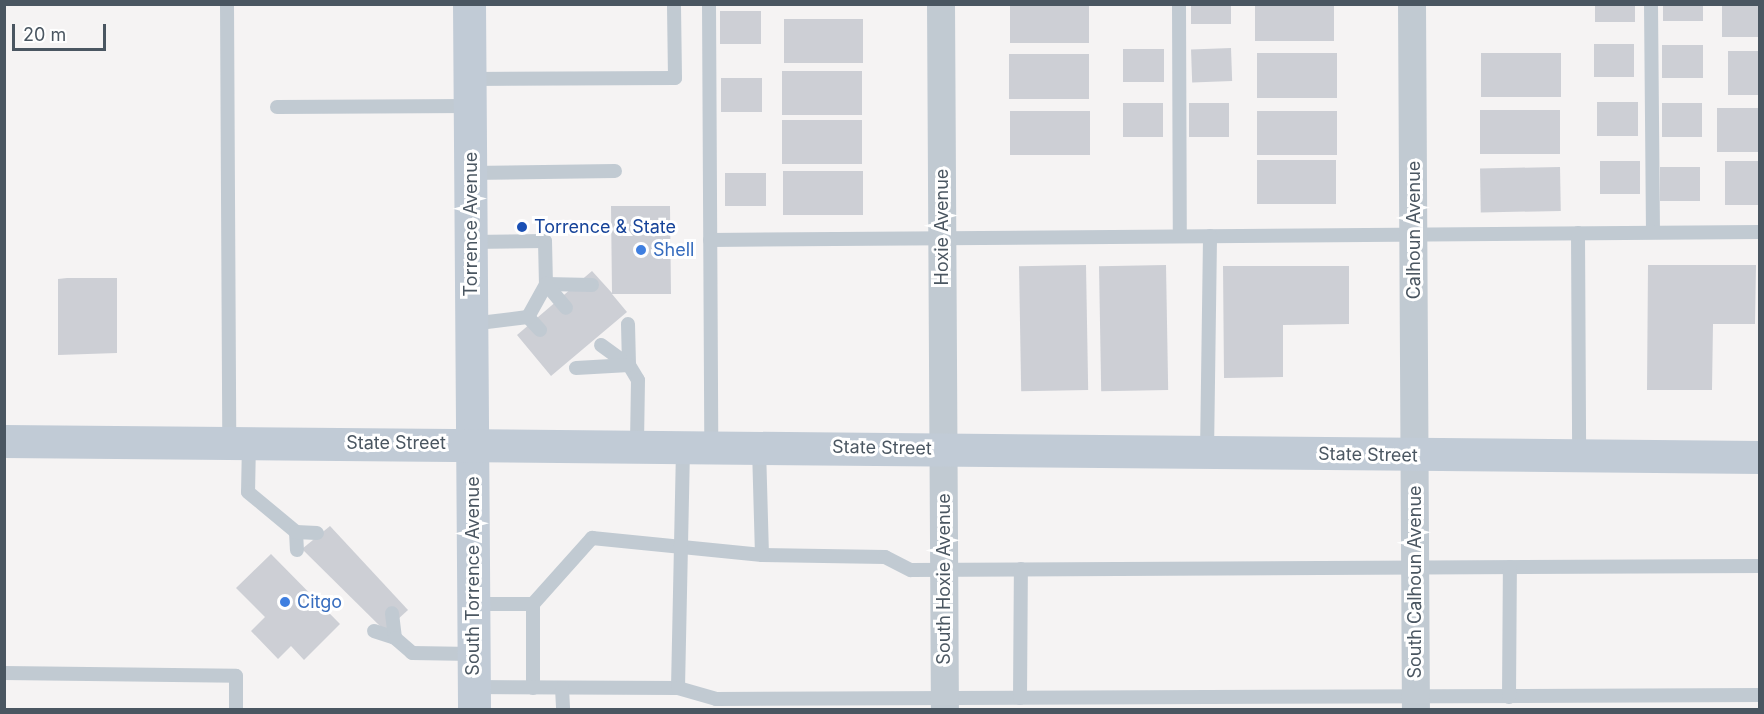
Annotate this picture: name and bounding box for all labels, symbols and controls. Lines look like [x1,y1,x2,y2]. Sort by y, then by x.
scale bar [15,12,110,50]
text: 20 m [23,24,66,45]
street label: Torrence Avenue [460,152,482,296]
street label: Calhoun Avenue [1403,161,1425,299]
street label: Hoxie Avenue [931,169,953,285]
place label: Torrence & State [534,216,676,238]
marker: Torrence & State [515,220,529,234]
place label: Shell [653,239,694,261]
marker: Shell [634,243,648,257]
street label: State Street [346,432,446,454]
street label: State Street [832,436,932,460]
street label: State Street [1318,443,1418,467]
street label: South Torrence Avenue [462,476,484,676]
street label: South Calhoun Avenue [1404,485,1426,679]
street label: South Hoxie Avenue [933,493,955,665]
place label: Citgo [297,591,342,613]
marker: Citgo [278,595,292,609]

